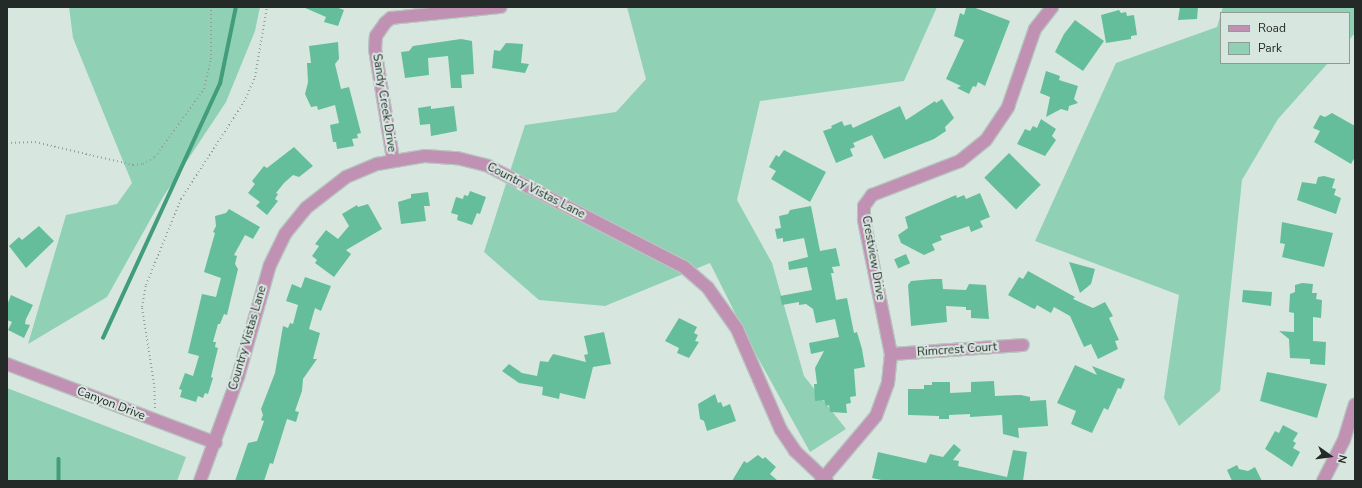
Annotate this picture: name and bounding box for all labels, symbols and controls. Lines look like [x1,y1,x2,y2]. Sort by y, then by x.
legend [1220,12,1350,64]
text: Road [1258,20,1286,36]
text: Park [1258,40,1282,56]
street label: Sandy Creek Drive [369,53,399,153]
street label: Country Vistas Lane [485,160,587,222]
street label: Crestview Drive [858,215,888,301]
street label: Country Vistas Lane [226,284,270,392]
street label: Rimcrest Court [917,340,997,360]
street label: Canyon Drive [75,384,147,424]
north arrow [1310,436,1350,476]
text: N [1334,453,1350,465]

